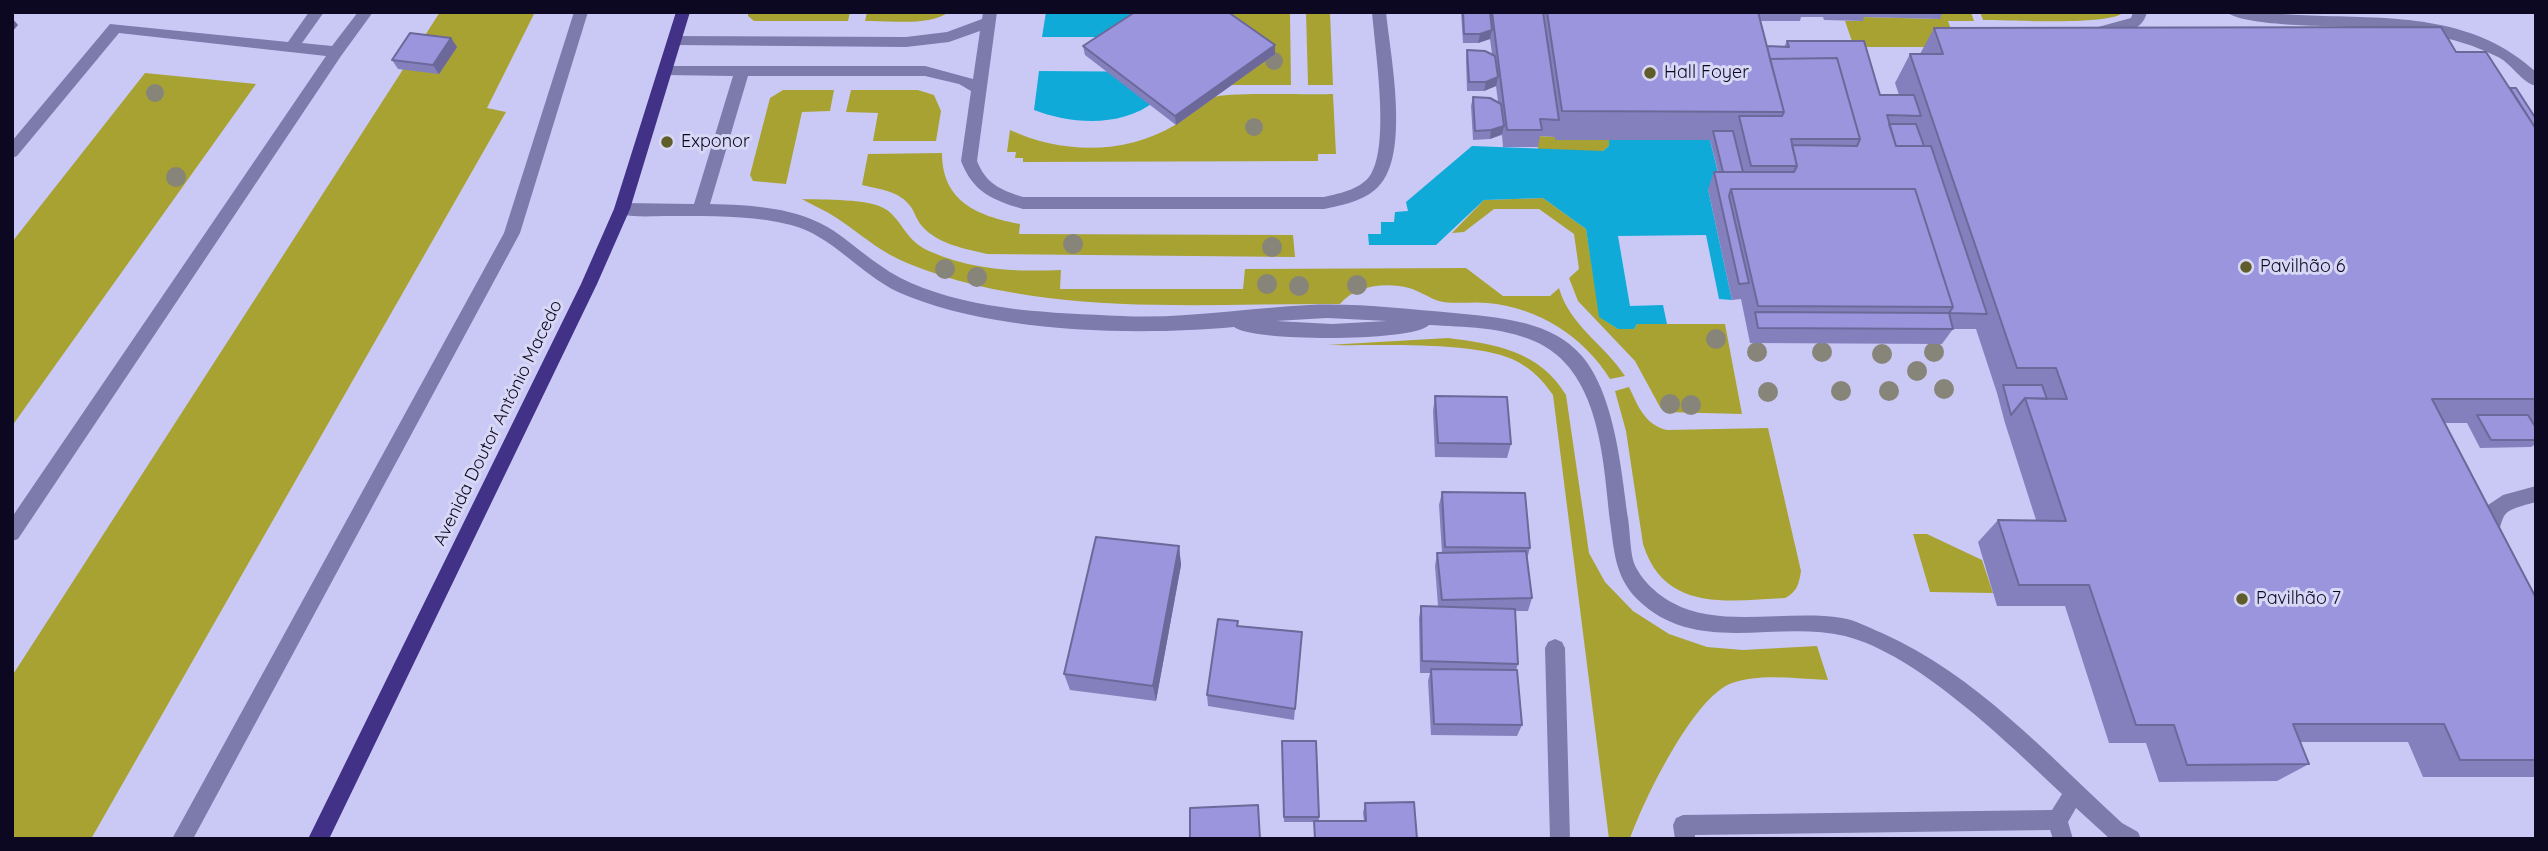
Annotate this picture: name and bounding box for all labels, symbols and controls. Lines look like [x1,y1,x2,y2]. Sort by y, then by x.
place label: Hall Foyer [1664,62,1749,84]
marker: Hall Foyer [1642,65,1658,81]
place label: Exponor [681,131,750,153]
marker: Exponor [659,134,675,150]
place label: Pavilhão 6 [2260,256,2345,278]
marker: Pavilhão 6 [2238,259,2254,275]
street label: Avenida Doutor António Macedo [429,297,567,549]
place label: Pavilhão 7 [2256,588,2341,610]
marker: Pavilhão 7 [2234,591,2250,607]

